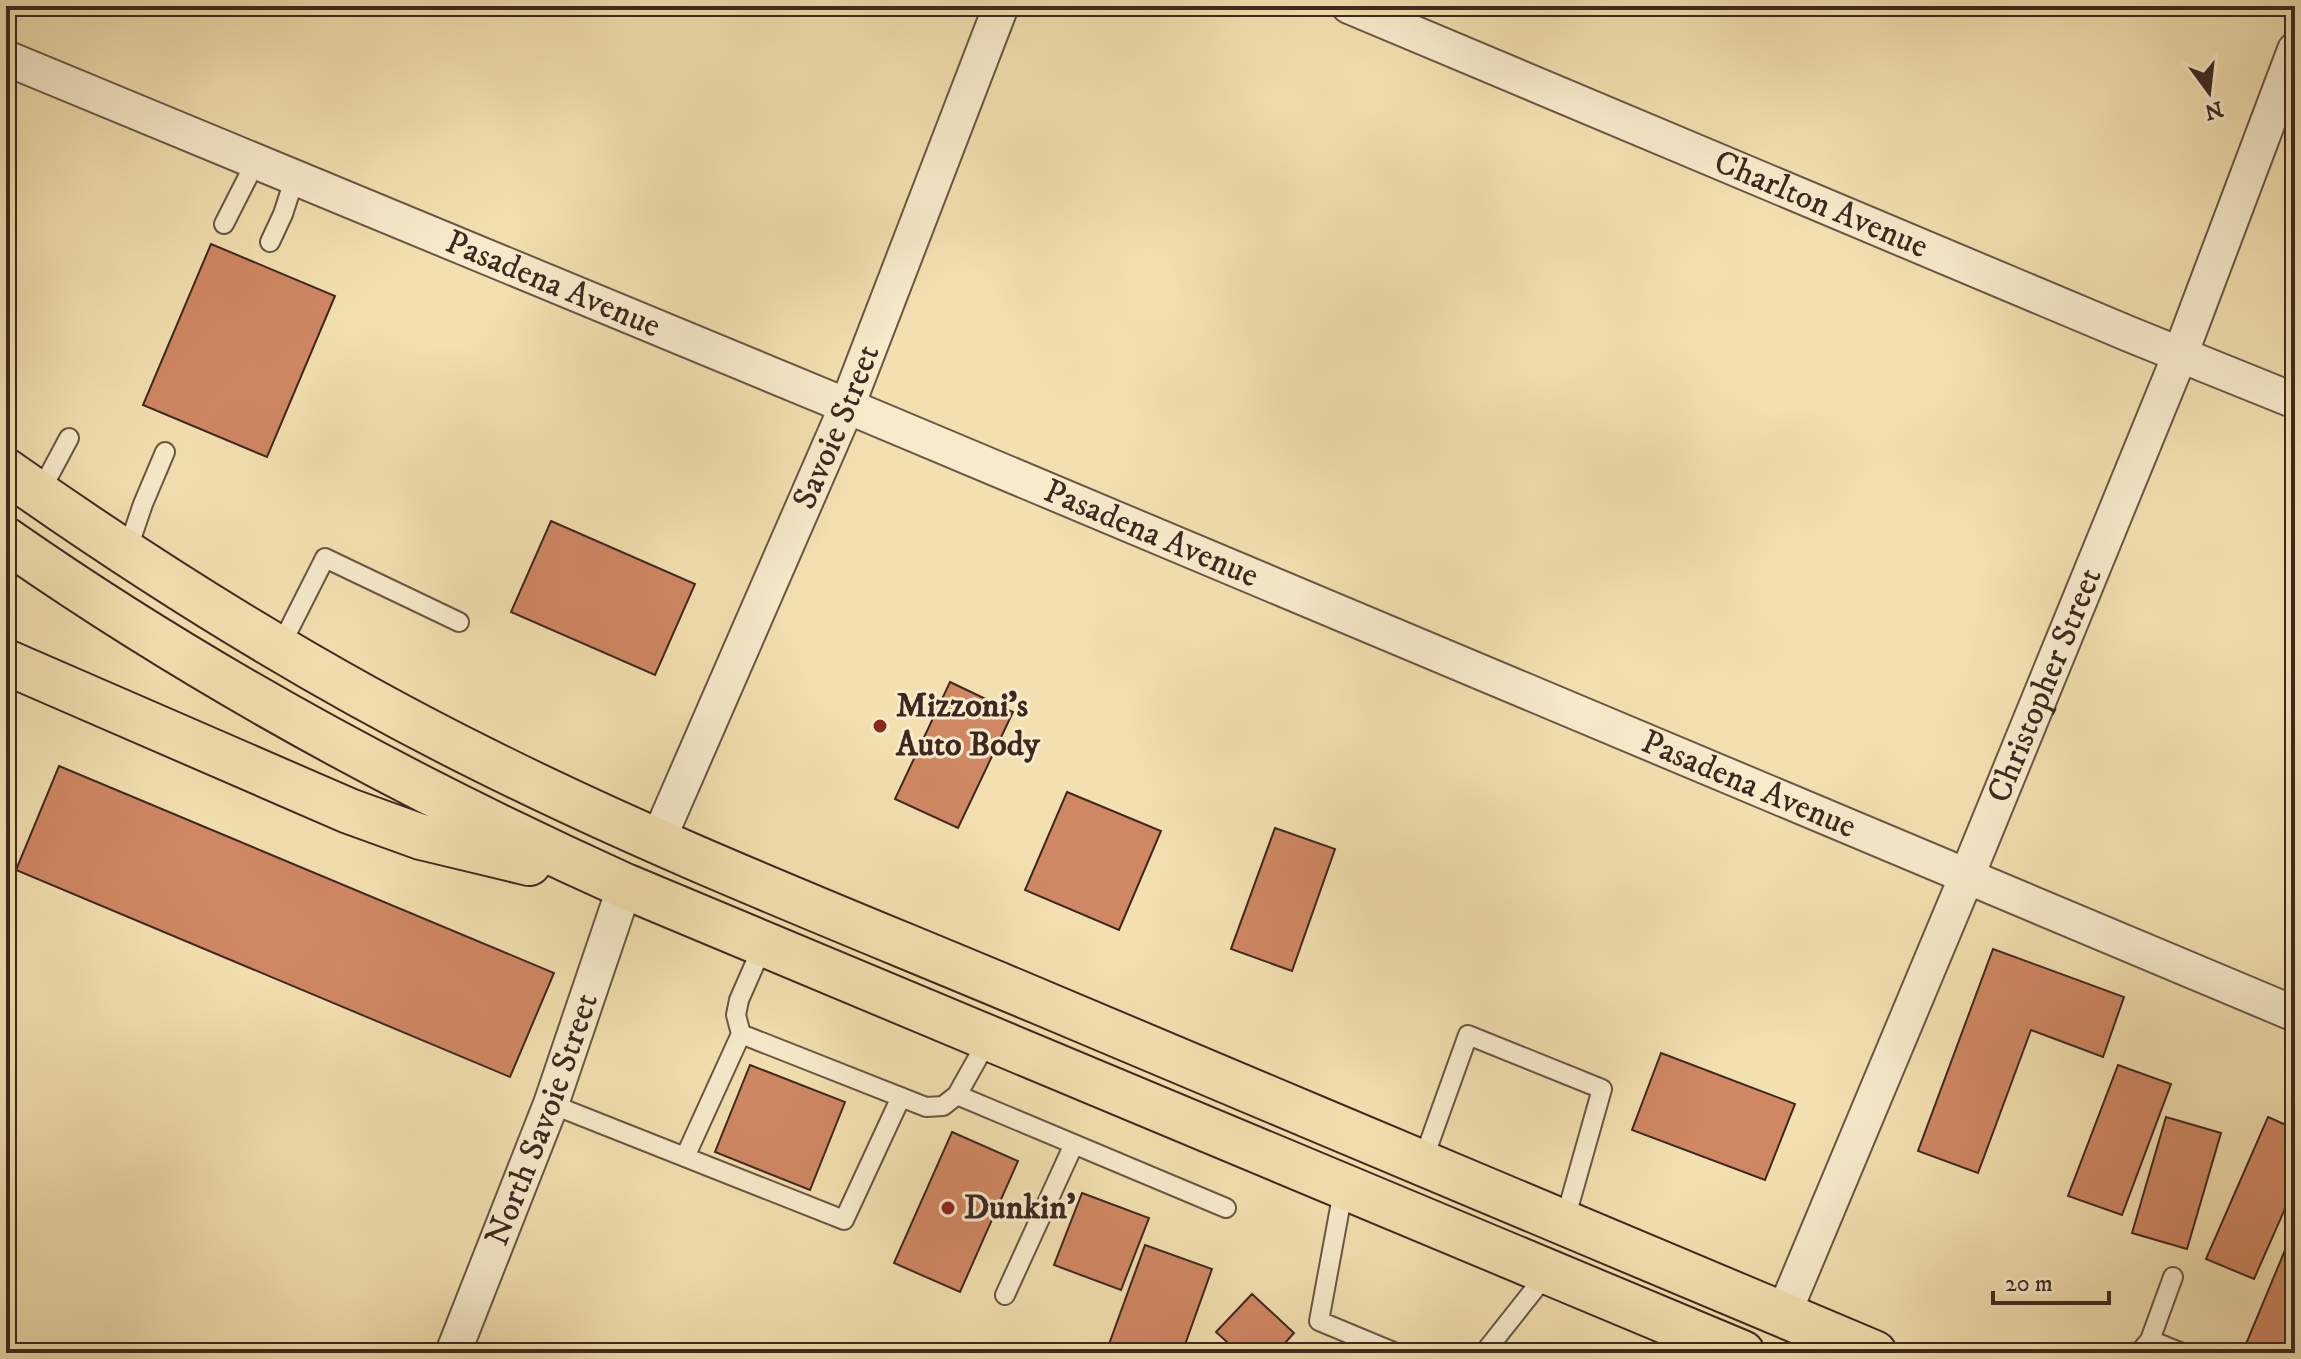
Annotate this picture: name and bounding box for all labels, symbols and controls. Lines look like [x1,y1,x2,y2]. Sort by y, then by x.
north arrow [2169,52,2249,132]
text: N [2202,94,2226,125]
street label: Charlton Avenue [1708,141,1934,268]
street label: Pasadena Avenue [439,221,667,347]
street label: Savoie Street [784,339,890,516]
street label: Pasadena Avenue [1038,470,1265,597]
street label: Christopher Street [1978,562,2112,809]
place label: Mizzoni's Auto Body [895,685,1041,766]
marker: Mizzoni's Auto Body [871,717,889,735]
street label: Pasadena Avenue [1635,721,1862,848]
street label: North Savoie Street [476,988,608,1252]
place label: Dunkin' [964,1187,1076,1229]
marker: Dunkin' [939,1199,957,1217]
scale bar [1993,1255,2109,1305]
text: 20 m [2005,1269,2053,1299]

